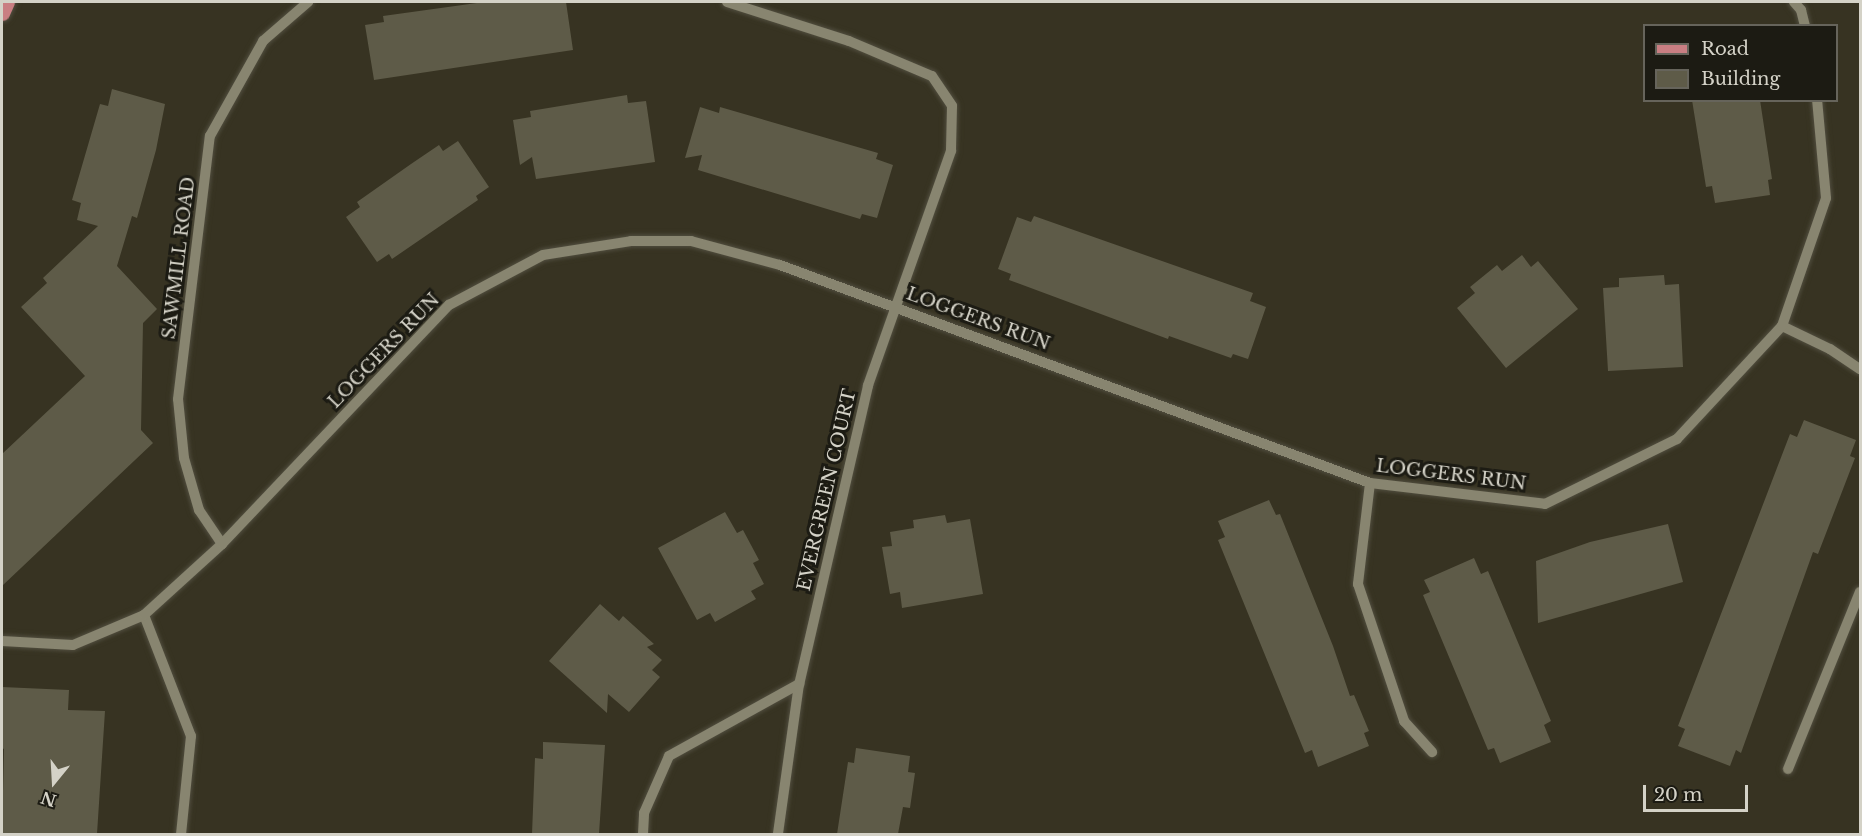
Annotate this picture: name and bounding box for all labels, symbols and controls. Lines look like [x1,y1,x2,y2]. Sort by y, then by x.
legend [1643,24,1838,102]
text: Road [1701,38,1749,60]
text: Building [1701,68,1780,90]
street label: SAWMILL ROAD [158,175,200,341]
street label: LOGGERS RUN [903,283,1053,355]
street label: LOGGERS RUN [324,289,444,413]
street label: EVERGREEN COURT [793,387,861,593]
street label: LOGGERS RUN [1375,455,1527,495]
north arrow [24,752,84,812]
scale bar [1646,773,1751,811]
text: 20 m [1654,784,1702,806]
text: N [38,787,59,811]

